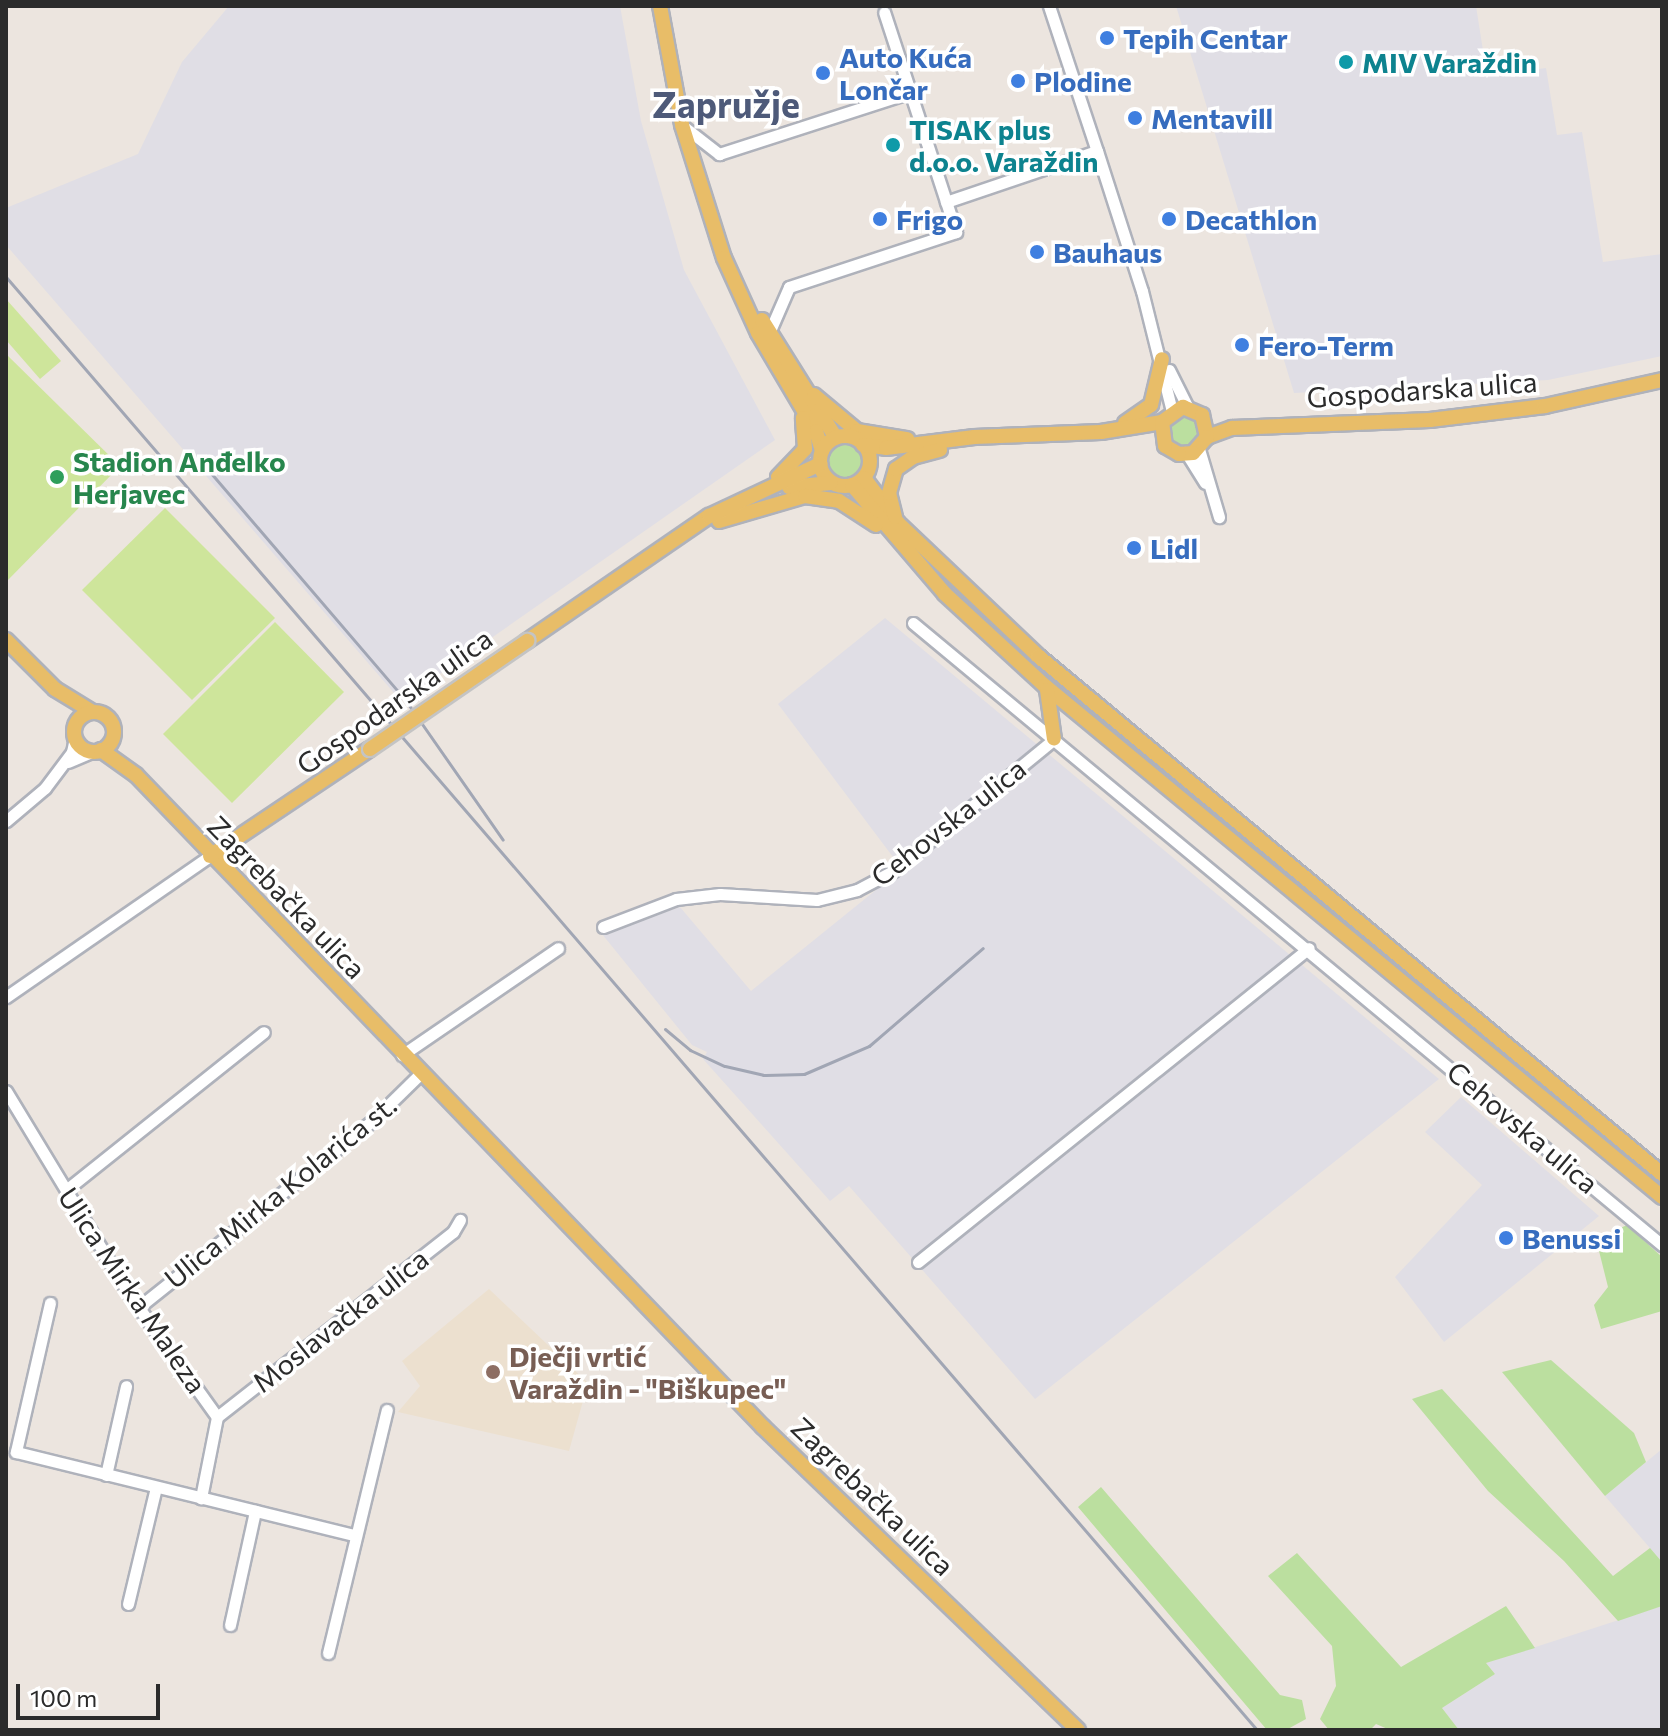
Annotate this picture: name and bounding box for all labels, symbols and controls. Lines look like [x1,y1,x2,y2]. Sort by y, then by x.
place label: Tepih Centar [1123,21,1288,55]
marker: Tepih Centar [1098,29,1116,47]
place label: Auto Kuća Lončar [839,40,972,106]
place label: MIV Varaždin [1362,45,1537,79]
marker: MIV Varaždin [1337,53,1355,71]
marker: Auto Kuća Lončar [814,64,832,82]
place label: Plodine [1034,64,1132,98]
marker: Plodine [1009,72,1027,90]
district label: Zapružje [652,82,800,126]
place label: Mentavill [1151,101,1273,135]
marker: Mentavill [1126,109,1144,127]
place label: TISAK plus d.o.o. Varaždin [909,112,1098,178]
marker: TISAK plus d.o.o. Varaždin [884,136,902,154]
place label: Frigo [896,202,963,236]
place label: Decathlon [1185,202,1317,236]
marker: Frigo [871,210,889,228]
marker: Decathlon [1160,210,1178,228]
place label: Bauhaus [1053,235,1162,269]
marker: Bauhaus [1028,243,1046,261]
place label: Fero-Term [1258,328,1394,362]
marker: Fero-Term [1233,336,1251,354]
street label: Gospodarska ulica [1306,364,1538,414]
place label: Stadion Anđelko Herjavec [73,444,286,510]
marker: Stadion Anđelko Herjavec [48,468,66,486]
place label: Lidl [1150,531,1198,565]
marker: Lidl [1125,539,1143,557]
street label: Gospodarska ulica [290,621,498,781]
street label: Cehovska ulica [864,751,1032,893]
street label: Zagrebačka ulica [201,809,373,985]
street label: Cehovska ulica [1441,1054,1605,1200]
street label: Ulica Mirka Kolarića st. [157,1087,403,1295]
street label: Ulica Mirka Maleza [52,1181,214,1399]
place label: Benussi [1522,1221,1621,1255]
marker: Benussi [1497,1229,1515,1247]
street label: Moslavačka ulica [246,1241,434,1399]
place label: Dječji vrtić Varaždin - "Biškupec" [509,1339,786,1405]
marker: Dječji vrtić Varaždin - "Biškupec" [484,1363,502,1381]
street label: Zagrebačka ulica [785,1410,961,1582]
scale bar [20,1668,164,1718]
text: 100 m [30,1683,97,1712]

